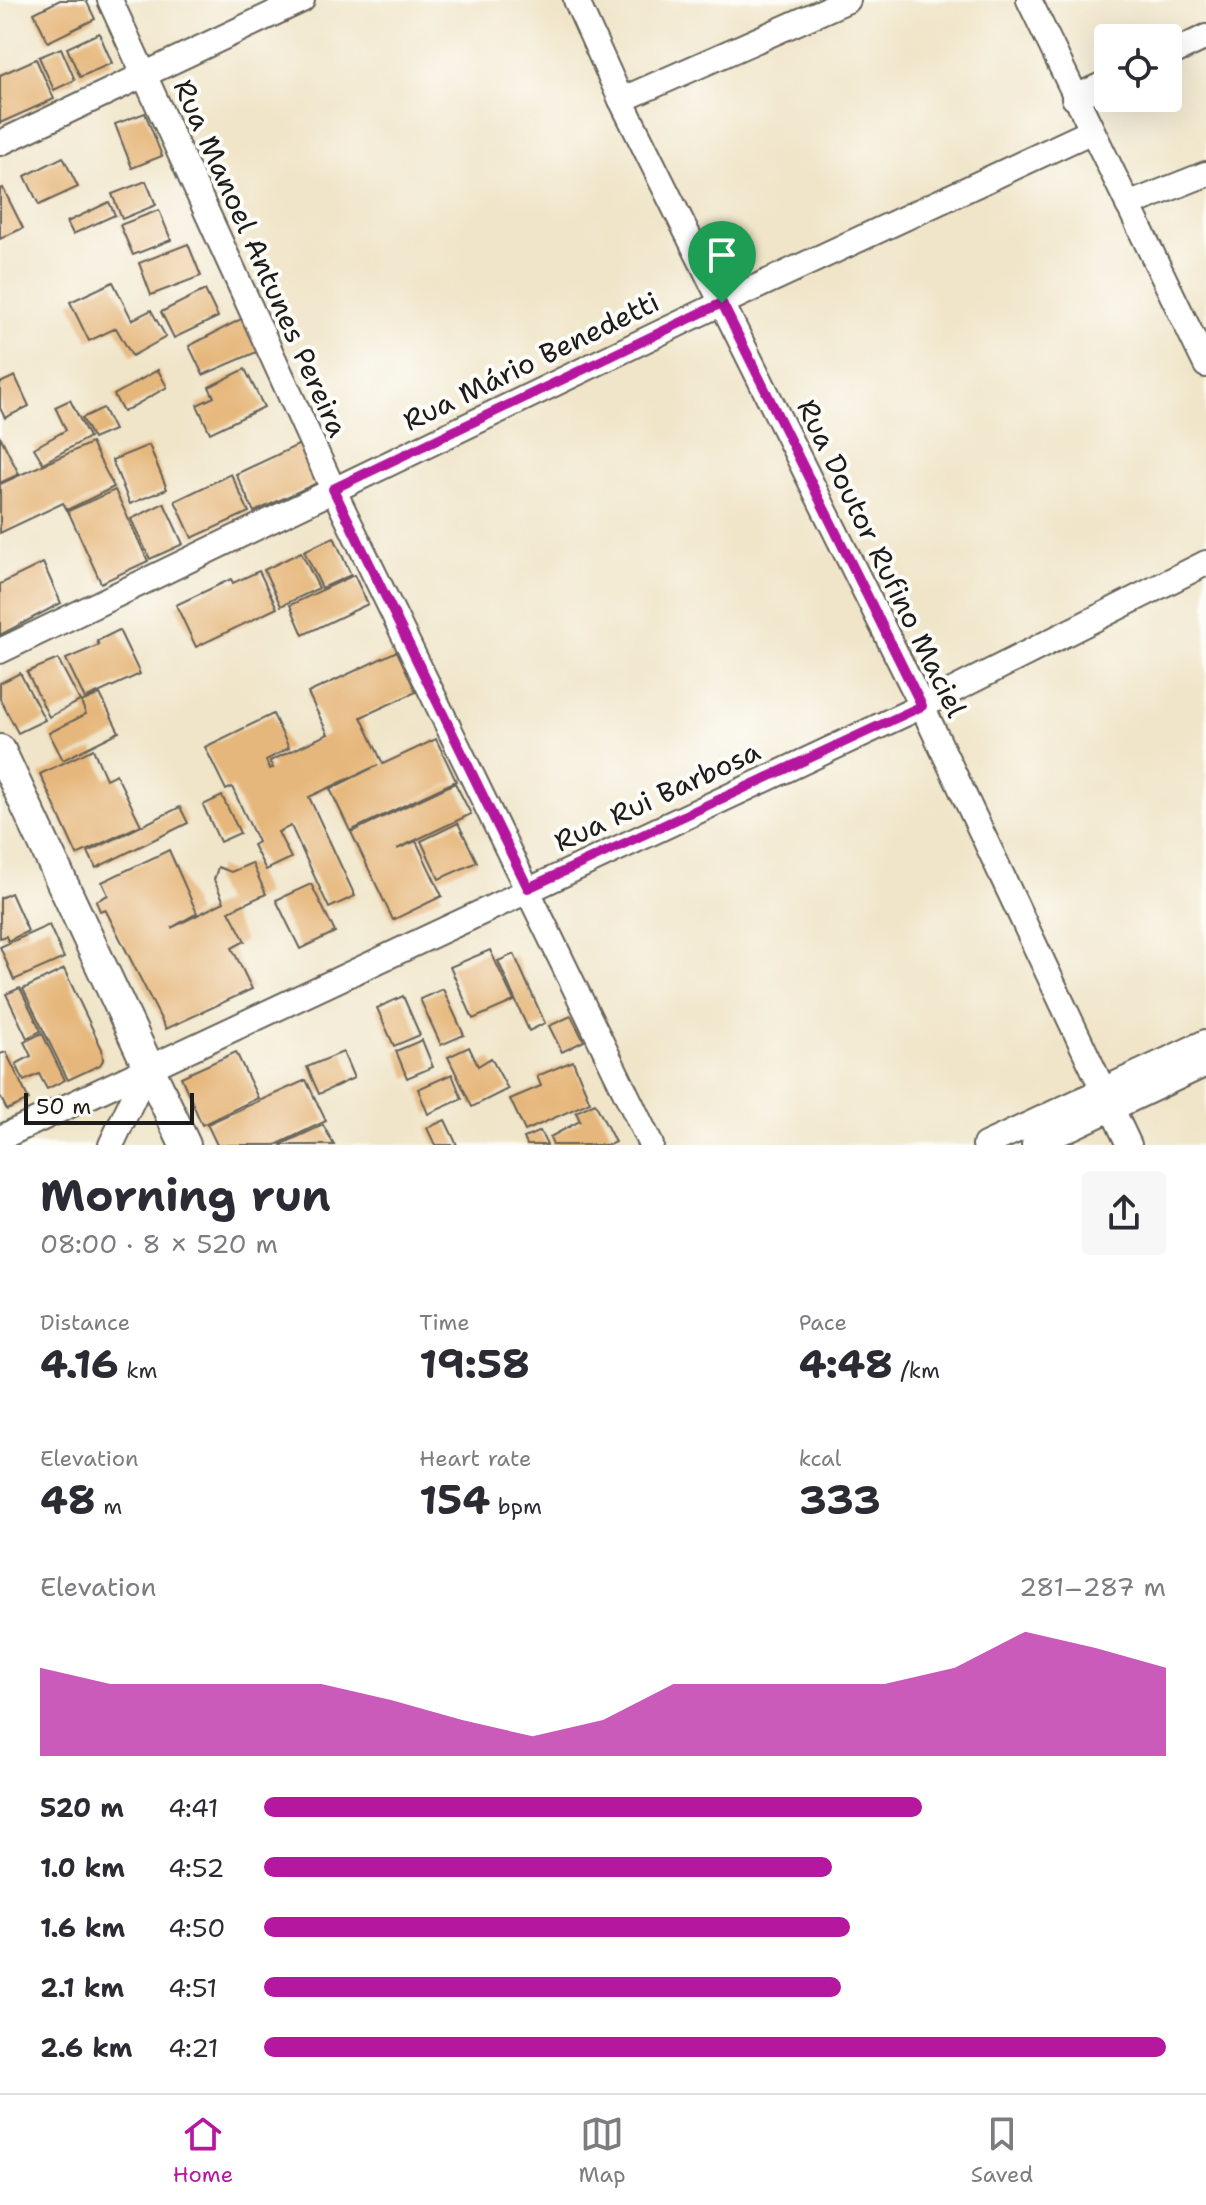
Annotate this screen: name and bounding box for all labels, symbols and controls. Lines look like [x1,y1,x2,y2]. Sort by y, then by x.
map controls [1094,24,1182,112]
button: locate [1094,24,1182,112]
street label: Rua Manoel Antunes Pereira [165,73,357,443]
pin [688,221,756,303]
icon: arrive [700,233,744,277]
street label: Rua Mário Benedetti [397,282,665,440]
street label: Rua Doutor Rufino Maciel [788,393,976,724]
street label: Rua Rui Barbosa [548,732,766,860]
scale bar [24,1089,194,1125]
text: 50 m [36,1092,91,1121]
text: Morning run [40,1166,331,1225]
button: share [1082,1171,1166,1255]
text: 08:00 · 8 × 520 m [40,1226,278,1261]
text: Distance [40,1308,130,1337]
text: Time [419,1308,470,1337]
text: Pace [799,1308,847,1337]
text: 4.16 [40,1337,119,1391]
text: 19:58 [419,1337,530,1391]
text: 4:48 [799,1337,893,1391]
text: km [119,1356,157,1385]
text: /km [893,1356,940,1385]
text: Elevation [40,1444,138,1473]
text: Heart rate [419,1444,531,1473]
text: kcal [799,1444,841,1473]
text: 48 [40,1473,96,1527]
text: 154 [419,1473,490,1527]
text: 333 [799,1473,881,1527]
text: m [96,1492,122,1521]
text: bpm [490,1492,542,1521]
text: Elevation [40,1569,156,1604]
text: 281–287 m [1019,1569,1166,1604]
text: 520 m [40,1790,124,1825]
text: 4:41 [168,1790,219,1825]
text: 1.0 km [40,1850,125,1885]
text: 4:52 [168,1850,224,1885]
text: 1.6 km [40,1910,125,1945]
text: 4:50 [168,1910,226,1945]
text: 2.1 km [40,1970,124,2005]
text: 4:51 [168,1970,217,2005]
text: 2.6 km [40,2030,133,2065]
text: 4:21 [168,2030,219,2065]
tab: Home [173,2112,233,2189]
tab: Map [578,2112,626,2189]
tab: Saved [971,2112,1033,2189]

